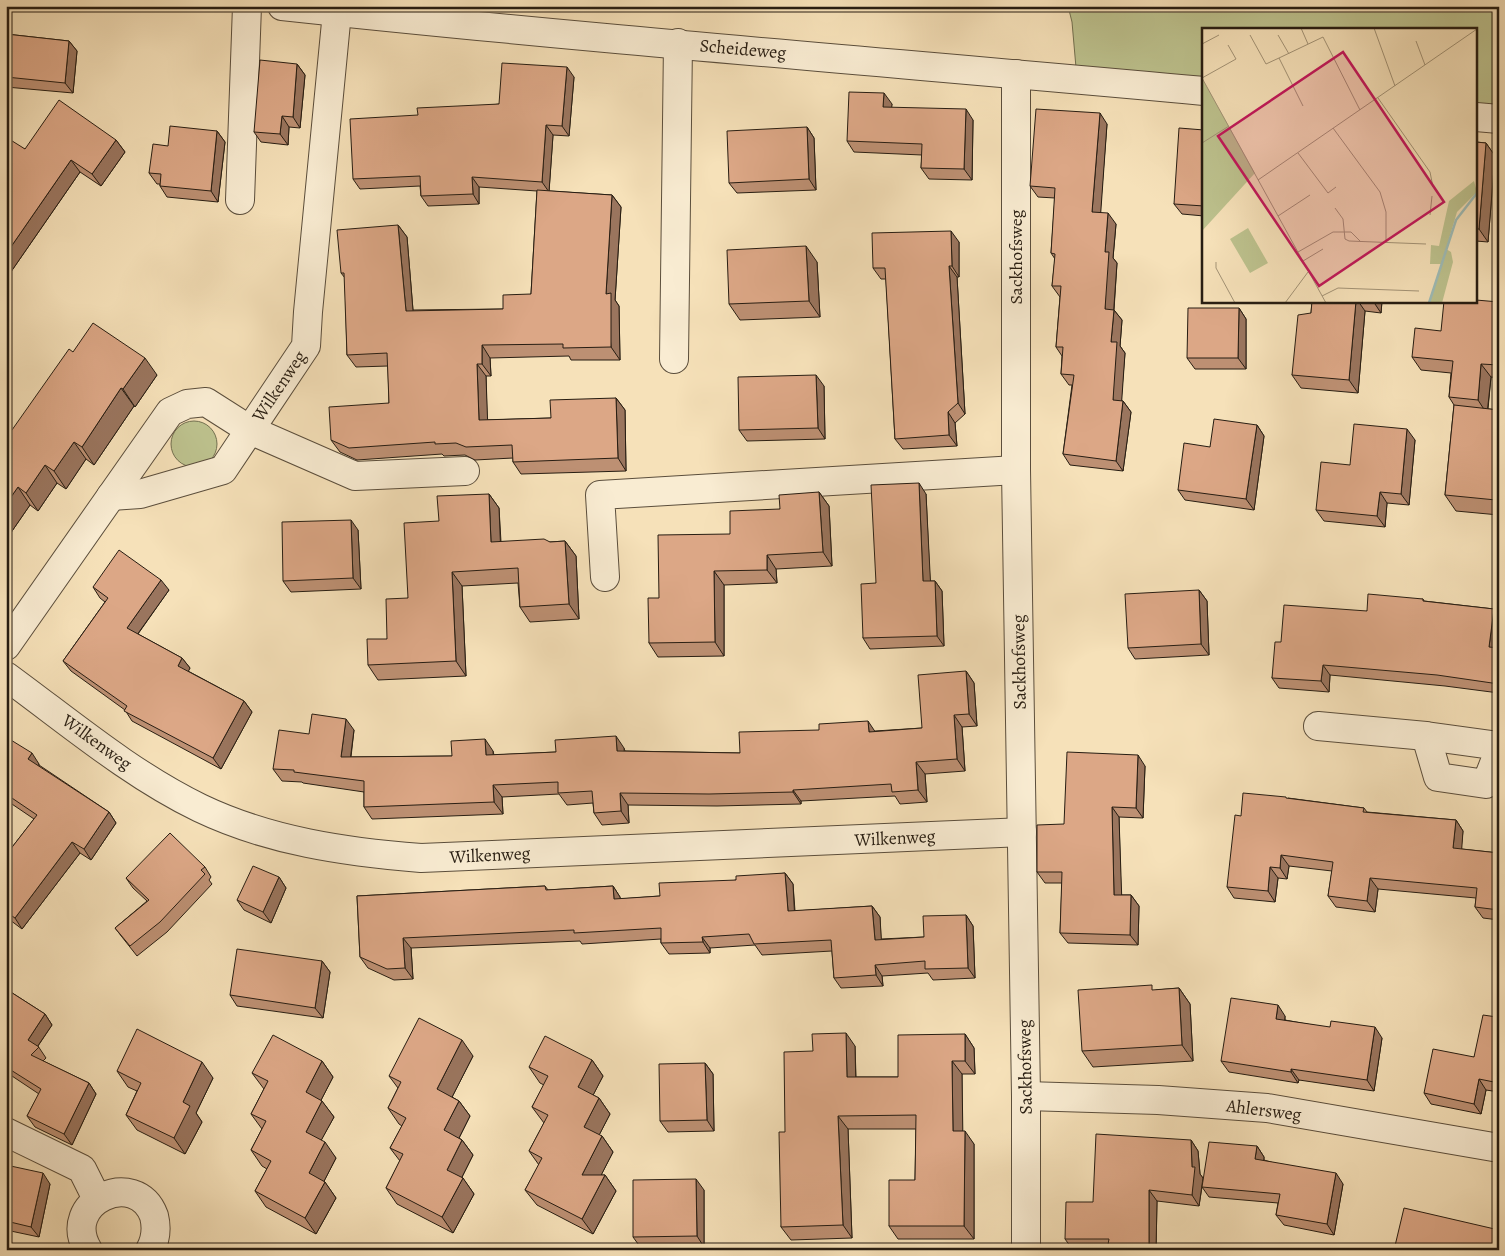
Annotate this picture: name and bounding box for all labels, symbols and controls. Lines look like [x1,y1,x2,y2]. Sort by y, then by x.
inset map [1202,28,1478,302]
street label: Scheideweg [699,33,787,65]
street label: Sackhofsweg [1004,209,1028,305]
street label: Wilkenweg [246,346,312,427]
street label: Sackhofsweg [1006,614,1032,710]
street label: Wilkenweg [56,708,137,776]
street label: Wilkenweg [853,824,936,852]
street label: Wilkenweg [448,841,531,869]
street label: Sackhofsweg [1012,1019,1038,1115]
street label: Ahlersweg [1224,1093,1303,1127]

